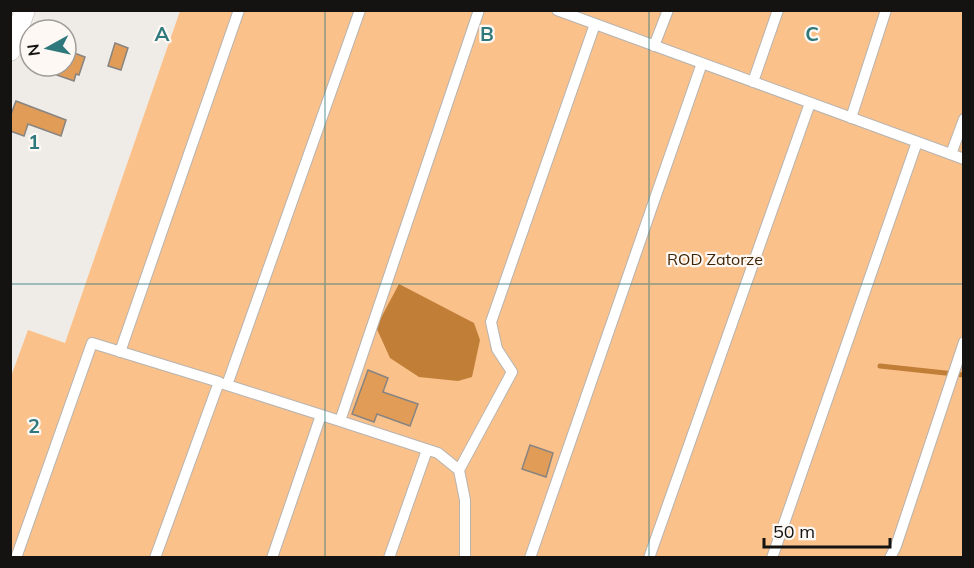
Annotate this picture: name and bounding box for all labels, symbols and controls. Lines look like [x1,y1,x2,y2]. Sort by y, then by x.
north arrow [18,18,78,78]
text: A [155,21,170,46]
text: B [480,21,494,46]
text: C [805,21,819,46]
text: N [22,43,44,57]
text: 1 [28,129,40,154]
park label: ROD Zatorze [667,249,763,269]
text: 2 [28,413,40,438]
scale bar [764,511,890,549]
text: 50 m [773,520,815,543]

